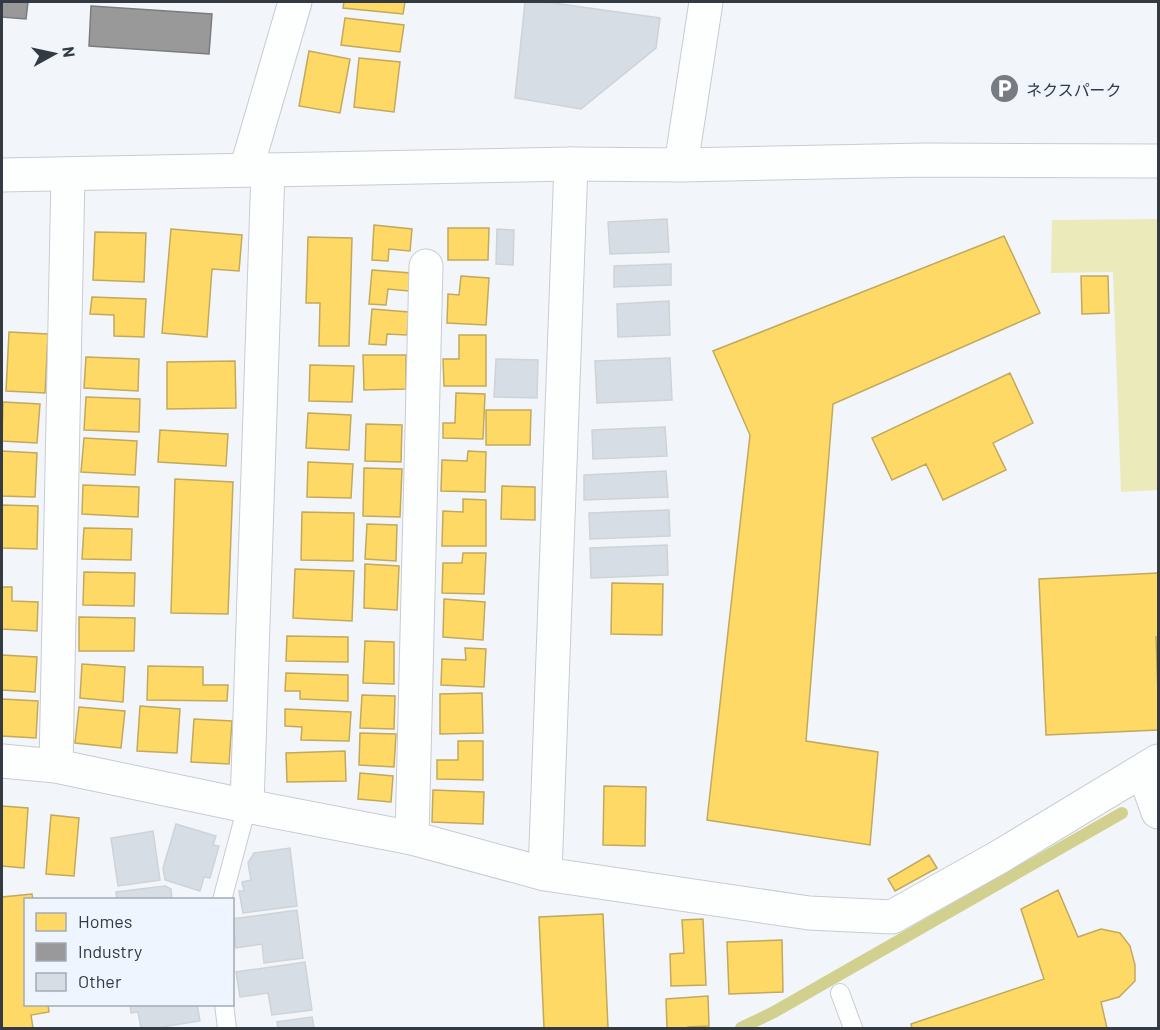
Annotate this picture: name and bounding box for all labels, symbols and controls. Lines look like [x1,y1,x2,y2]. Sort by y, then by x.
north arrow [24,24,84,84]
text: N [59,45,79,58]
parking icon: ネクスパーク [989,73,1021,105]
place label: ネクスパーク [1026,80,1122,99]
legend [24,898,234,1006]
text: Homes [78,910,132,932]
text: Industry [78,940,142,962]
text: Other [78,970,122,992]

